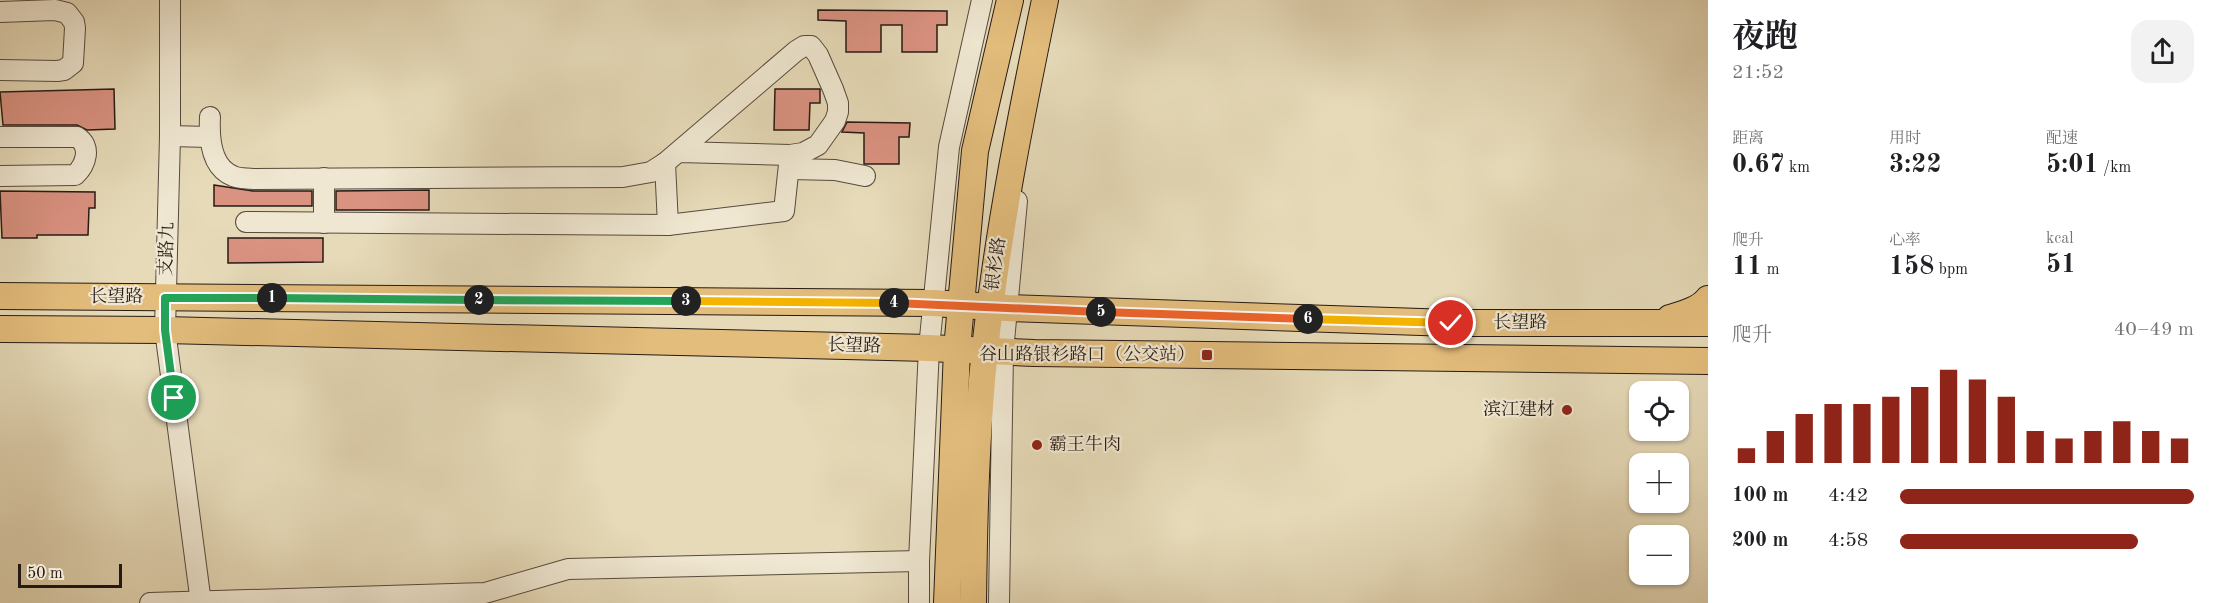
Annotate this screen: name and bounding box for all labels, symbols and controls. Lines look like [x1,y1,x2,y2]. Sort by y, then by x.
button: share [2131,20,2194,83]
text: 夜跑 [1732,22,1798,55]
text: 21:52 [1732,63,1784,83]
text: 距离 [1732,131,1764,147]
text: 用时 [1889,131,1921,147]
text: 配速 [2046,131,2078,147]
text: 0.67 [1732,152,1785,178]
text: 3:22 [1889,152,1942,178]
text: 5:01 [2046,152,2099,178]
text: km [1785,160,1810,176]
text: /km [2099,160,2131,176]
street label: 支路九 [155,222,177,276]
text: kcal [2046,231,2074,247]
text: 爬升 [1732,233,1764,249]
text: 心率 [1889,233,1921,249]
street label: 银杉路 [981,236,1009,292]
text: 51 [2046,252,2076,278]
text: 11 [1732,254,1762,280]
text: 158 [1889,254,1934,280]
text: m [1762,262,1779,278]
text: bpm [1934,262,1968,278]
pin: 1 [257,283,287,313]
pin: 2 [464,285,494,315]
street label: 长望路 [89,286,143,306]
pin: 3 [671,286,701,316]
pin: 4 [879,288,909,318]
text: 1 [267,290,277,306]
text: 2 [474,292,484,308]
text: 3 [681,293,691,309]
text: 4 [889,295,899,311]
pin: 5 [1086,297,1116,327]
pin [1425,297,1476,348]
text: 5 [1096,304,1106,320]
pin: 6 [1293,304,1323,334]
icon: check [1434,306,1467,339]
text: 6 [1303,311,1313,327]
street label: 长望路 [1493,312,1547,332]
text: 40–49 m [2114,320,2194,340]
text: 爬升 [1732,326,1772,346]
street label: 长望路 [827,335,881,355]
place label: 谷山路银衫路口（公交站） [979,344,1195,364]
marker: 谷山路银衫路口（公交站） [1200,348,1214,362]
pin [148,372,199,423]
icon: arrive [157,381,190,414]
map controls [1629,381,1689,585]
button: locate [1629,381,1689,441]
place label: 滨江建材 [1483,399,1555,419]
marker: 滨江建材 [1560,403,1574,417]
place label: 霸王牛肉 [1049,434,1121,454]
marker: 霸王牛肉 [1030,438,1044,452]
button: + [1629,453,1689,513]
text: 100 m [1732,486,1788,506]
text: 4:42 [1828,486,1868,506]
button: − [1629,525,1689,585]
text: 200 m [1732,531,1788,551]
text: 4:58 [1828,531,1868,551]
scale bar [18,561,122,588]
text: 50 m [27,566,63,582]

